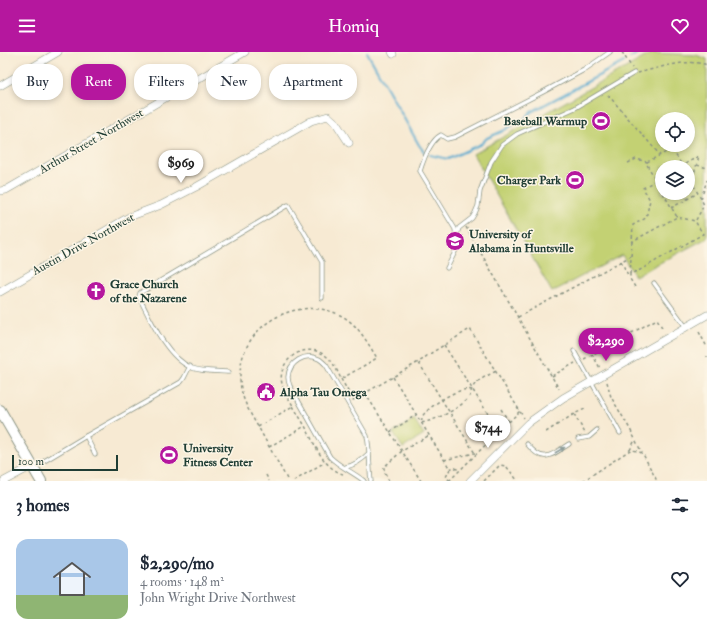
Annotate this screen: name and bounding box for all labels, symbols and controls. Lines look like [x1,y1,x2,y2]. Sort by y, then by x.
icon: menu [16,15,38,37]
text: Homiq [328,15,379,38]
icon: heart [669,15,691,37]
chip: Buy [12,64,63,100]
chip: Rent [71,64,126,100]
chip: Filters [134,64,198,100]
chip: New [206,64,261,100]
chip: Apartment [269,64,357,100]
street label: Arthur Street Northwest [36,105,146,178]
sports icon: Baseball Warmup [590,110,612,132]
map controls [655,112,695,200]
button: locate [655,112,695,152]
place label: Baseball Warmup [504,114,587,129]
pin: $969 [157,150,205,184]
text: $969 [167,155,195,171]
button: layers [655,160,695,200]
sports icon: Charger Park [564,169,586,191]
place label: Charger Park [497,173,561,188]
street label: Austin Drive Northwest [29,210,137,279]
place label: University of Alabama in Huntsville [468,227,575,256]
school or university icon: University of Alabama in Huntsville [444,230,466,252]
place label: Grace Church of the Nazarene [110,277,188,306]
church icon: Grace Church of the Nazarene [85,280,107,302]
pin: $2,290 [573,328,639,362]
text: $2,290 [588,333,624,349]
public building icon: Alpha Tau Omega [255,381,277,403]
place label: Alpha Tau Omega [279,385,368,400]
pin: $744 [464,415,512,449]
text: $744 [475,420,502,436]
place label: University Fitness Center [183,441,253,470]
sports icon: University Fitness Center [158,444,180,466]
one-way arrow [554,446,566,453]
scale bar [12,453,118,472]
text: 100 m [18,455,44,468]
icon: filters [669,494,691,516]
text: 3 homes [16,495,69,516]
text: $2,290/mo [140,553,214,574]
icon: home [48,555,96,603]
icon: heart [669,568,691,590]
text: 4 rooms · 148 m² [140,574,224,590]
text: John Wright Drive Northwest [140,590,296,606]

